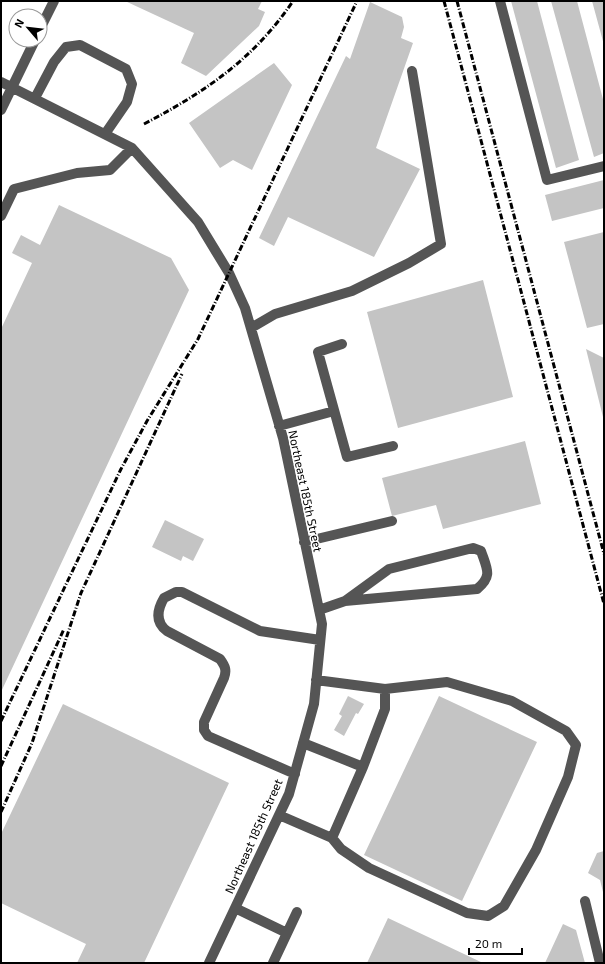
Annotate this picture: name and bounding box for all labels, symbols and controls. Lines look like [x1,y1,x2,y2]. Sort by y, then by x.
north arrow [8,8,48,48]
text: N [11,16,26,30]
street label: Northeast 185th Street [286,429,326,554]
street label: Northeast 185th Street [221,776,285,896]
scale bar [469,930,522,956]
text: 20 m [475,936,502,950]

